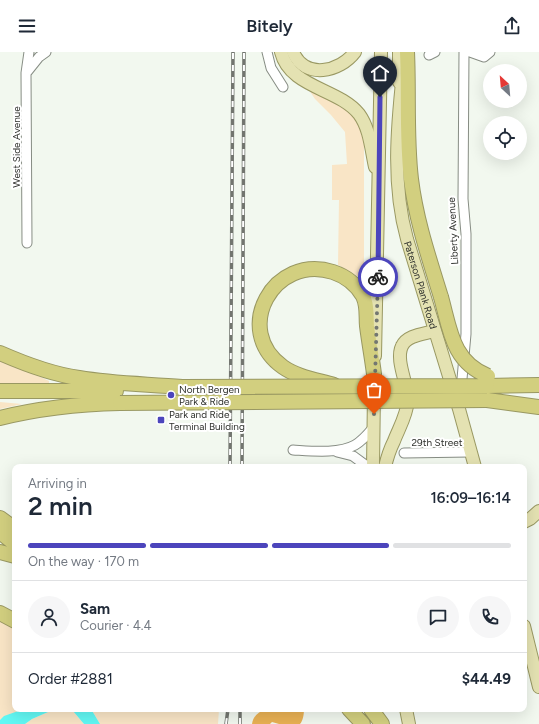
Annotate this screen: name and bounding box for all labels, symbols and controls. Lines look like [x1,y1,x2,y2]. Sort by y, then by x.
icon: menu [16,15,38,37]
text: Bitely [246,15,293,37]
icon: share [501,15,523,37]
pin [363,56,397,97]
icon: home [369,62,391,84]
north arrow [483,64,527,108]
map controls [483,64,527,160]
street label: West Side Avenue [10,106,23,188]
button: locate [483,116,527,160]
street label: Liberty Avenue [445,196,461,265]
street label: Paterson Plank Road [401,239,441,330]
courier [358,257,398,297]
icon: bike [367,266,389,288]
pin [357,373,391,414]
icon: bag [363,379,385,401]
place label: North Bergen Park & Ride [179,383,240,408]
marker: North Bergen Park & Ride [166,390,176,400]
place label: Park and Ride Terminal Building [169,408,245,433]
marker: Park and Ride Terminal Building [156,415,166,425]
street label: 29th Street [411,436,463,449]
text: Arriving in [28,476,87,491]
text: 16:09–16:14 [431,489,511,507]
text: 2 min [28,490,93,522]
text: On the way · 170 m [28,554,139,569]
button: person [28,596,70,638]
button: chat [417,596,459,638]
button: phone [469,596,511,638]
text: Sam [80,600,110,618]
text: Courier · 4.4 [80,618,152,633]
text: Order #2881 [28,670,113,688]
text: $44.49 [462,670,511,688]

